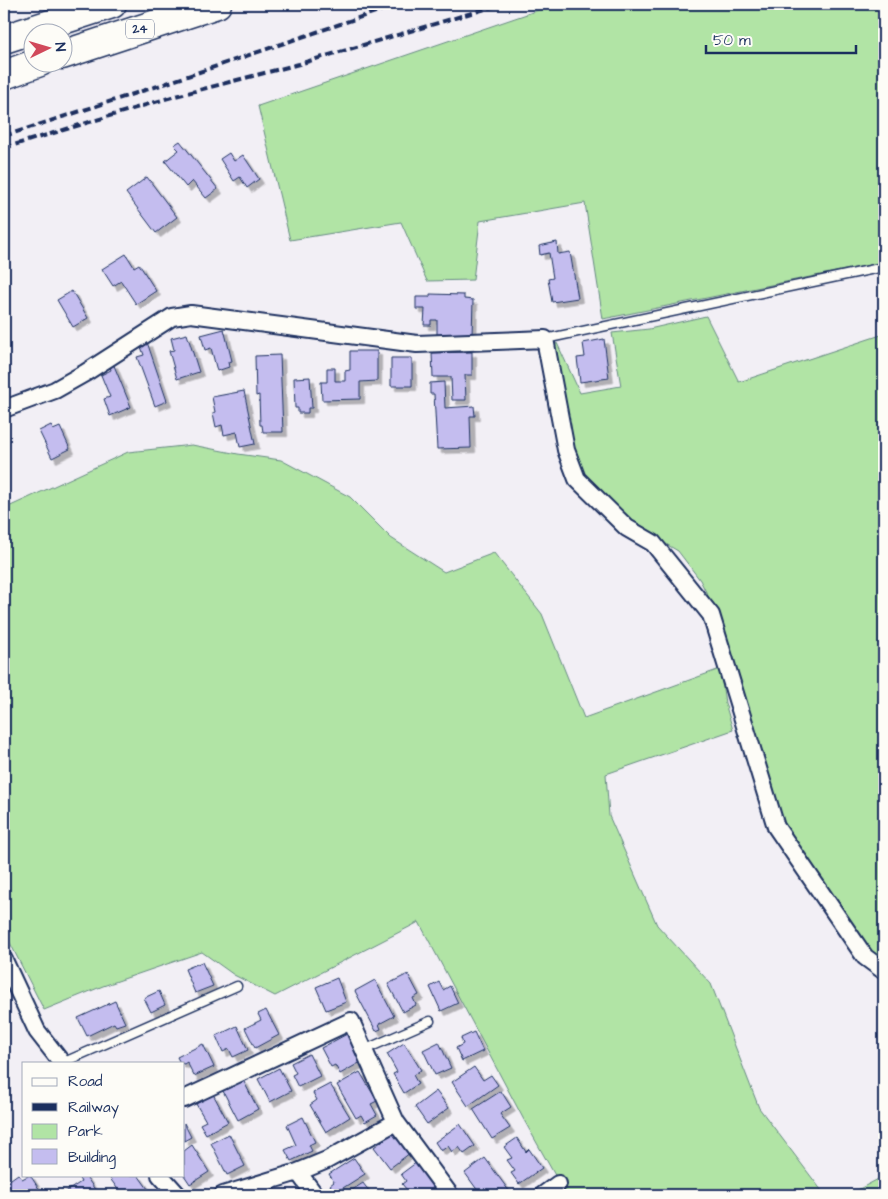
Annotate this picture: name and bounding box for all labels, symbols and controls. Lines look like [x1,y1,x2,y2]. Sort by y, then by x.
road number: 24 [126,20,154,38]
north arrow [22,22,72,72]
scale bar [706,22,856,54]
text: 50 m [713,30,751,51]
text: N [50,42,70,52]
legend [22,1062,185,1176]
text: Road [68,1071,103,1092]
text: Railway [68,1097,119,1119]
text: Park [68,1121,103,1142]
text: Building [68,1147,116,1169]

